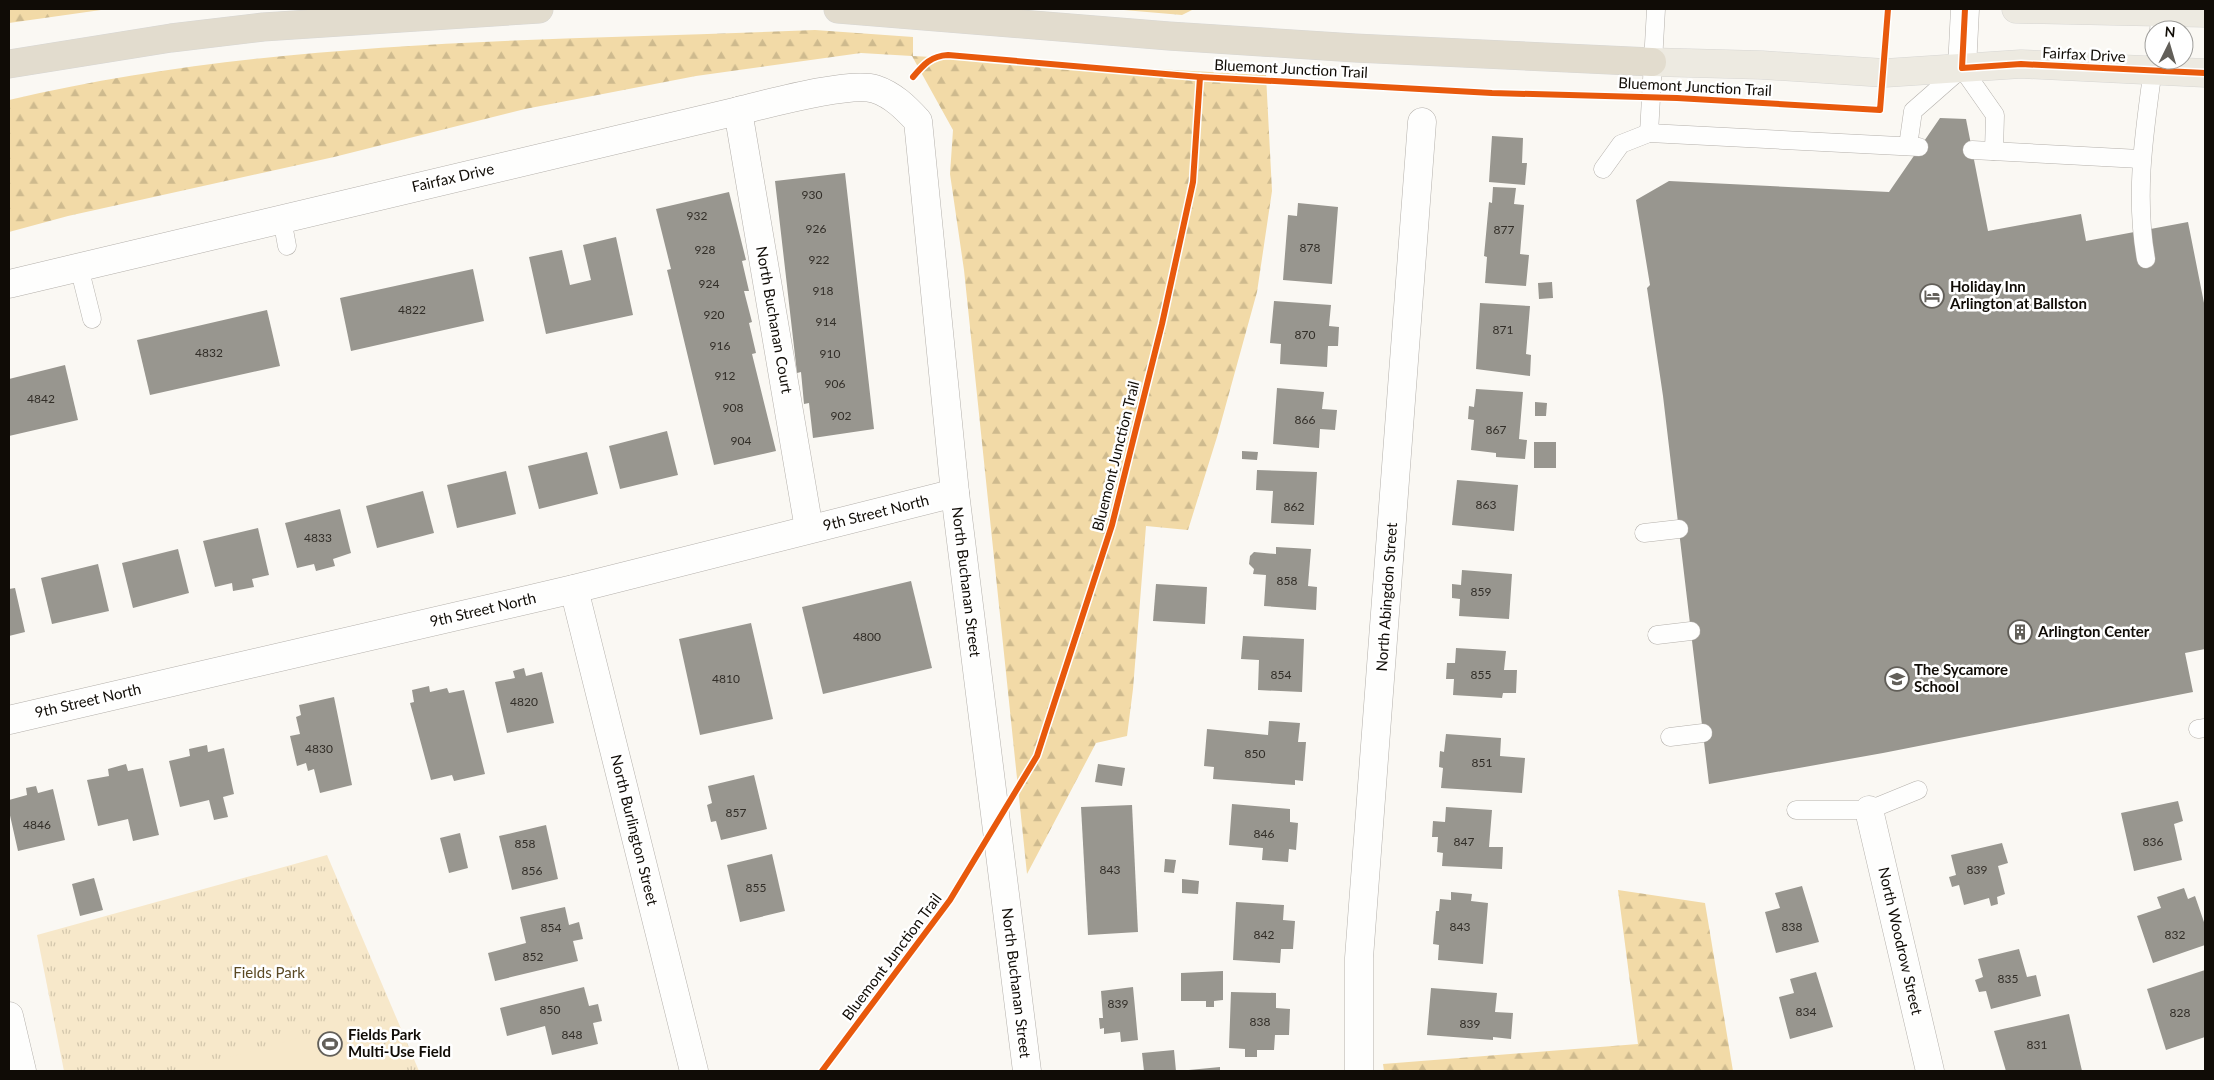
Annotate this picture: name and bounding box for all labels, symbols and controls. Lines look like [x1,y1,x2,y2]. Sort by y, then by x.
north arrow [2144,20,2194,70]
text: N [2164,23,2176,40]
street label: Fairfax Drive [2042,43,2126,65]
street label: Bluemont Junction Trail [1214,55,1368,81]
street label: Bluemont Junction Trail [1618,73,1772,99]
street label: Fairfax Drive [410,159,496,195]
house number: 930 [802,187,822,202]
house number: 932 [687,208,707,223]
house number: 926 [806,221,826,236]
house number: 877 [1494,222,1514,237]
house number: 878 [1300,240,1320,255]
house number: 928 [695,242,715,257]
street label: North Buchanan Court [753,245,797,395]
house number: 922 [809,252,829,267]
house number: 924 [699,276,719,291]
place label: Holiday Inn Arlington at Ballston [1949,277,2087,312]
house number: 918 [813,283,833,298]
hotel icon: Holiday Inn Arlington at Ballston [1919,283,1945,309]
house number: 4822 [398,302,426,317]
house number: 920 [704,307,724,322]
house number: 914 [816,314,836,329]
house number: 871 [1493,322,1513,337]
house number: 870 [1295,327,1315,342]
house number: 916 [710,338,730,353]
house number: 4832 [195,345,223,360]
house number: 910 [820,346,840,361]
house number: 912 [715,368,735,383]
house number: 906 [825,376,845,391]
street label: Bluemont Junction Trail [1088,379,1142,533]
house number: 4842 [27,391,55,406]
house number: 908 [723,400,743,415]
house number: 902 [831,408,851,423]
house number: 866 [1295,412,1315,427]
house number: 867 [1486,422,1506,437]
house number: 904 [731,433,751,448]
street label: 9th Street North [821,490,931,534]
house number: 863 [1476,497,1496,512]
house number: 862 [1284,499,1304,514]
street label: North Buchanan Street [949,506,985,659]
street label: North Abingdon Street [1372,521,1400,672]
house number: 4833 [304,530,332,545]
house number: 858 [1277,573,1297,588]
house number: 859 [1471,584,1491,599]
street label: 9th Street North [428,588,538,630]
building icon: Arlington Center [2007,619,2033,645]
place label: Arlington Center [2037,622,2150,640]
house number: 4800 [853,629,881,644]
place label: The Sycamore School [1914,660,2008,695]
school or university icon: The Sycamore School [1884,666,1910,692]
house number: 854 [1271,667,1291,682]
house number: 855 [1471,667,1491,682]
house number: 4810 [712,671,740,686]
street label: 9th Street North [33,679,143,721]
house number: 4820 [510,694,538,709]
house number: 4830 [305,741,333,756]
house number: 850 [1245,746,1265,761]
street label: North Burlington Street [607,752,663,908]
house number: 851 [1472,755,1492,770]
house number: 857 [726,805,746,820]
house number: 4846 [23,817,51,832]
house number: 846 [1254,826,1274,841]
house number: 847 [1454,834,1474,849]
house number: 836 [2143,834,2163,849]
house number: 858 [515,836,535,851]
house number: 843 [1100,862,1120,877]
house number: 839 [1967,862,1987,877]
house number: 856 [522,863,542,878]
street label: North Woodrow Street [1875,865,1927,1017]
house number: 855 [746,880,766,895]
street label: Bluemont Junction Trail [838,890,945,1023]
street label: North Buchanan Street [999,907,1035,1060]
house number: 843 [1450,919,1470,934]
house number: 838 [1782,919,1802,934]
house number: 854 [541,920,561,935]
house number: 842 [1254,927,1274,942]
house number: 832 [2165,927,2185,942]
house number: 852 [523,949,543,964]
park label: Fields Park [233,963,305,981]
house number: 835 [1998,971,2018,986]
house number: 839 [1108,996,1128,1011]
house number: 850 [540,1002,560,1017]
house number: 834 [1796,1004,1816,1019]
house number: 828 [2170,1005,2190,1020]
house number: 838 [1250,1014,1270,1029]
house number: 839 [1460,1016,1480,1031]
place label: Fields Park Multi-Use Field [348,1025,451,1060]
house number: 848 [562,1027,582,1042]
sports icon: Fields Park Multi-Use Field [317,1031,343,1057]
house number: 831 [2027,1037,2047,1052]

